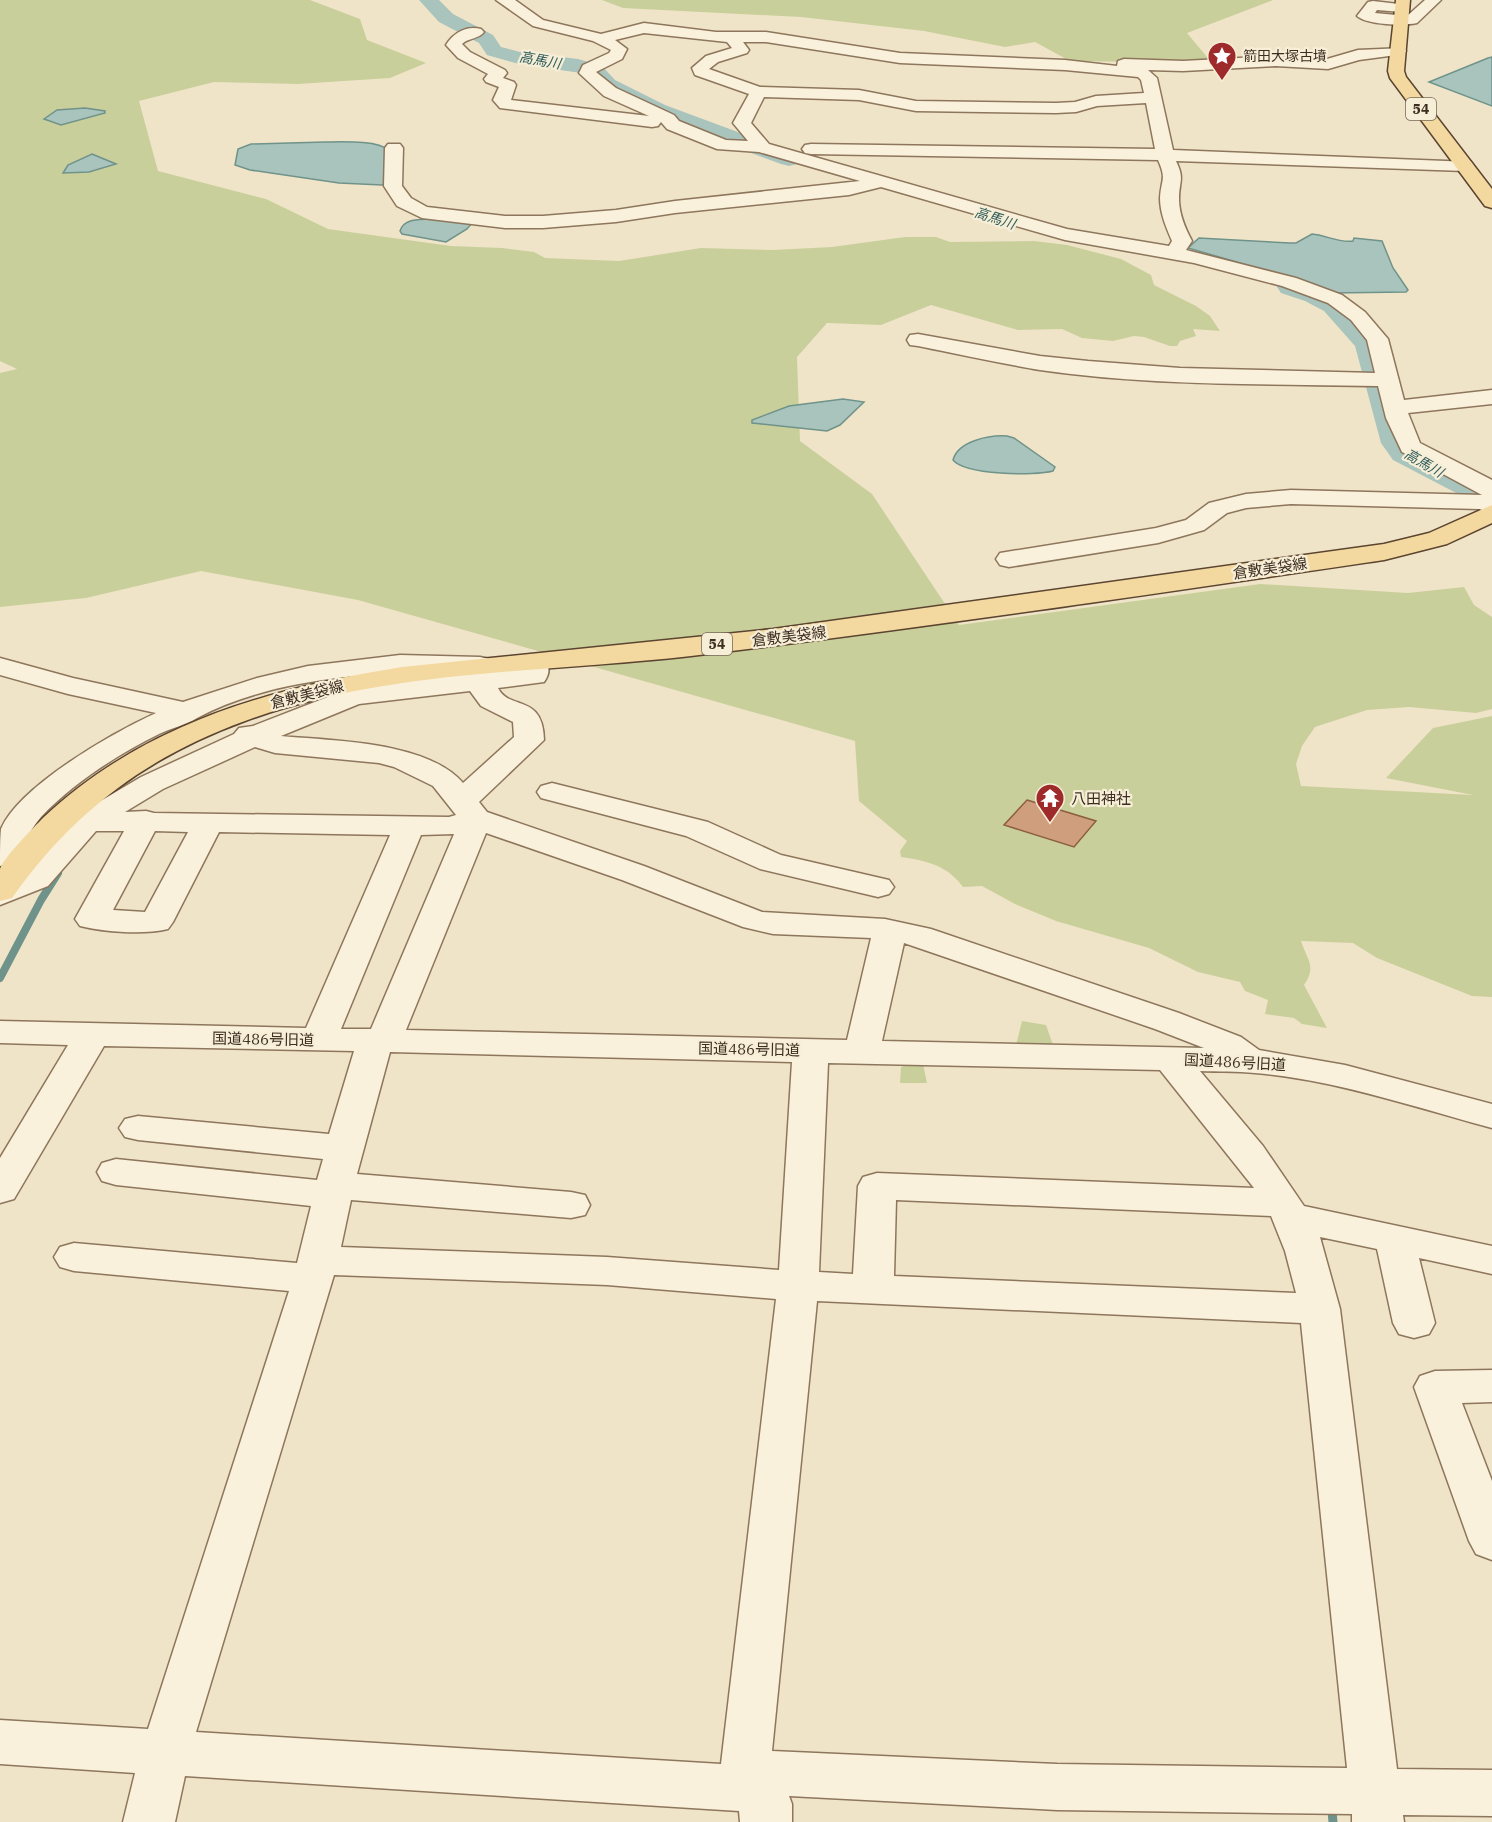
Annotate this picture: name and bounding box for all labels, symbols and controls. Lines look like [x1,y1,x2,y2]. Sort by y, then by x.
place icon: 箭田大塚古墳 [1206,40,1238,82]
water label: 高馬川 [518,47,564,73]
place label: 箭田大塚古墳 [1243,47,1327,65]
road number: 54 [1406,98,1436,120]
water label: 高馬川 [972,203,1020,234]
water label: 高馬川 [1401,445,1448,482]
street label: 倉敷美袋線 [1232,553,1308,583]
street label: 倉敷美袋線 [751,622,827,650]
road number: 54 [702,633,732,655]
street label: 倉敷美袋線 [268,676,346,712]
temple icon: 八田神社 [1034,782,1066,824]
place label: 八田神社 [1071,789,1131,808]
street label: 国道486号旧道 [212,1029,314,1049]
street label: 国道486号旧道 [698,1039,800,1059]
street label: 国道486号旧道 [1184,1050,1286,1074]

